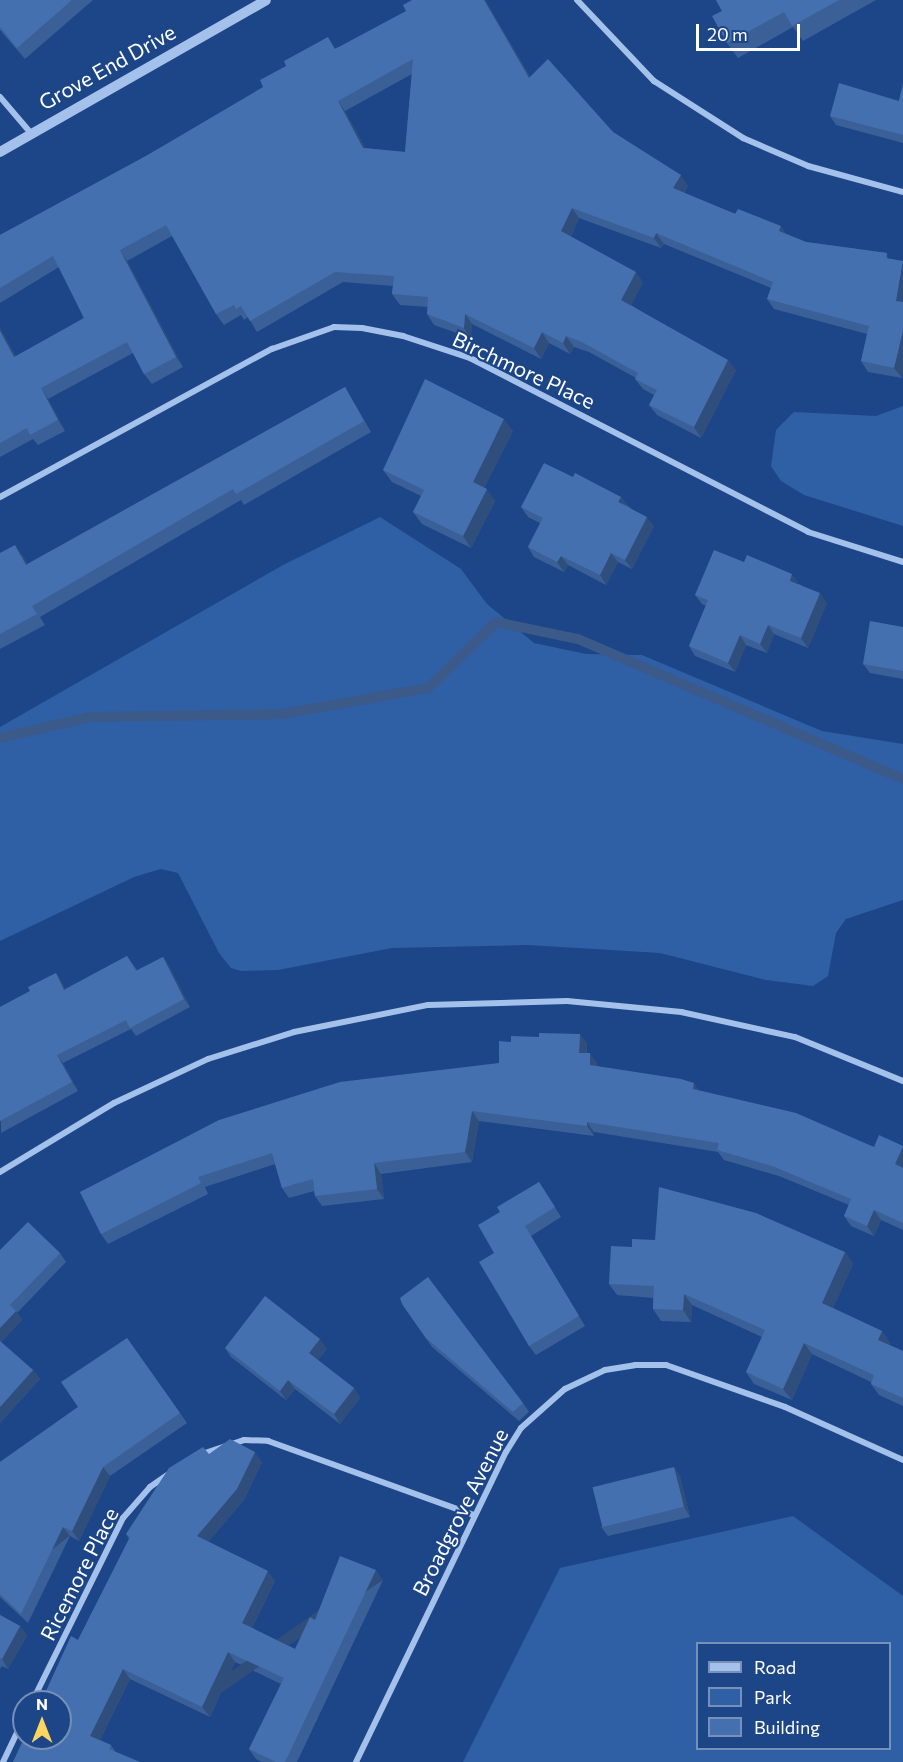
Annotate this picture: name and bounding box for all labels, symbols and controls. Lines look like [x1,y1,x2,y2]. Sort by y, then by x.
scale bar [699,12,802,50]
street label: Grove End Drive [34,19,180,115]
text: 20 m [707,23,748,45]
street label: Birchmore Place [449,326,599,414]
street label: Broadgrove Avenue [407,1424,513,1600]
street label: Ricemore Place [35,1503,123,1645]
legend [696,1642,891,1750]
text: Road [754,1656,796,1678]
text: Park [754,1686,792,1708]
north arrow [12,1690,72,1750]
text: N [36,1694,48,1713]
text: Building [754,1716,820,1738]

